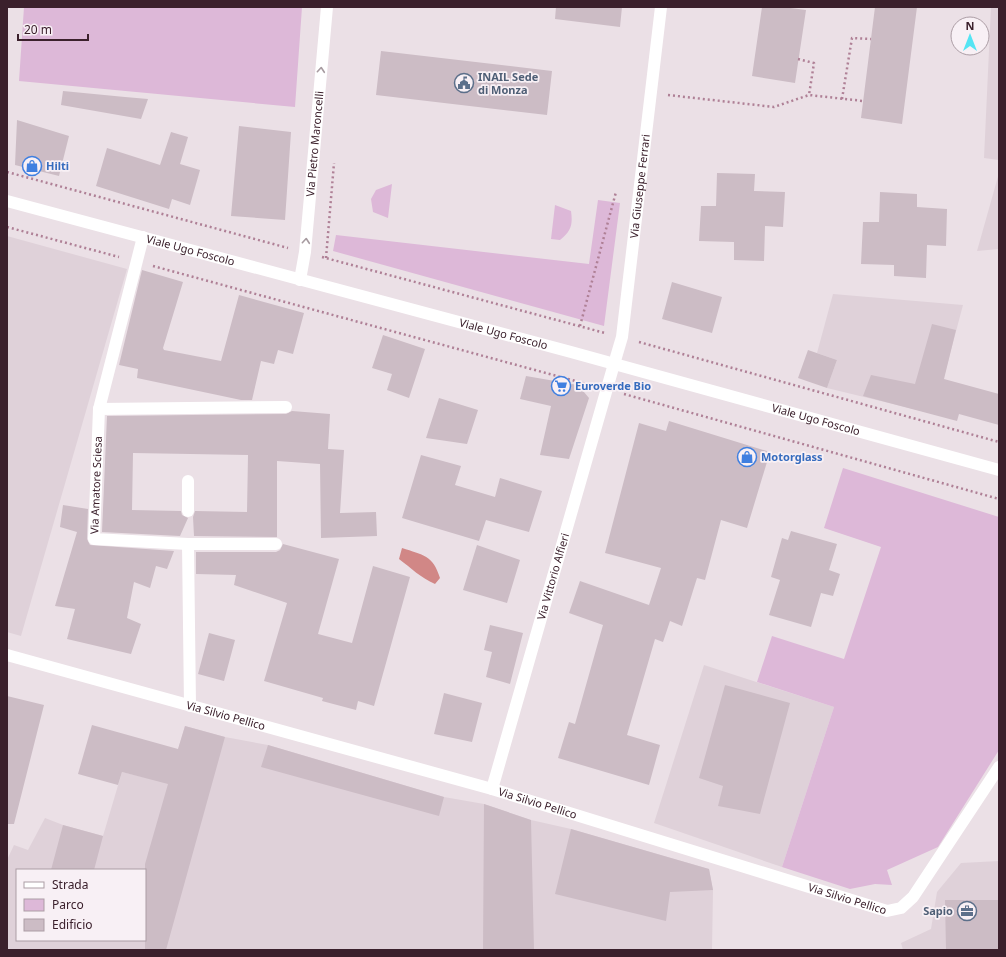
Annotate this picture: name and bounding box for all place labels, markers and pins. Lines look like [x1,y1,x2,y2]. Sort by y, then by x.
place label: INAIL Sede di Monza [478,69,539,97]
public building icon: INAIL Sede di Monza [453,72,475,94]
shop icon: Hilti [21,155,43,177]
place label: Hilti [46,158,69,173]
supermarket icon: Euroverde Bio [550,375,572,397]
place label: Euroverde Bio [575,378,651,393]
shop icon: Motorglass [736,446,758,468]
place label: Motorglass [761,449,823,464]
office icon: Sapio [956,900,978,922]
place label: Sapio [923,903,953,918]

